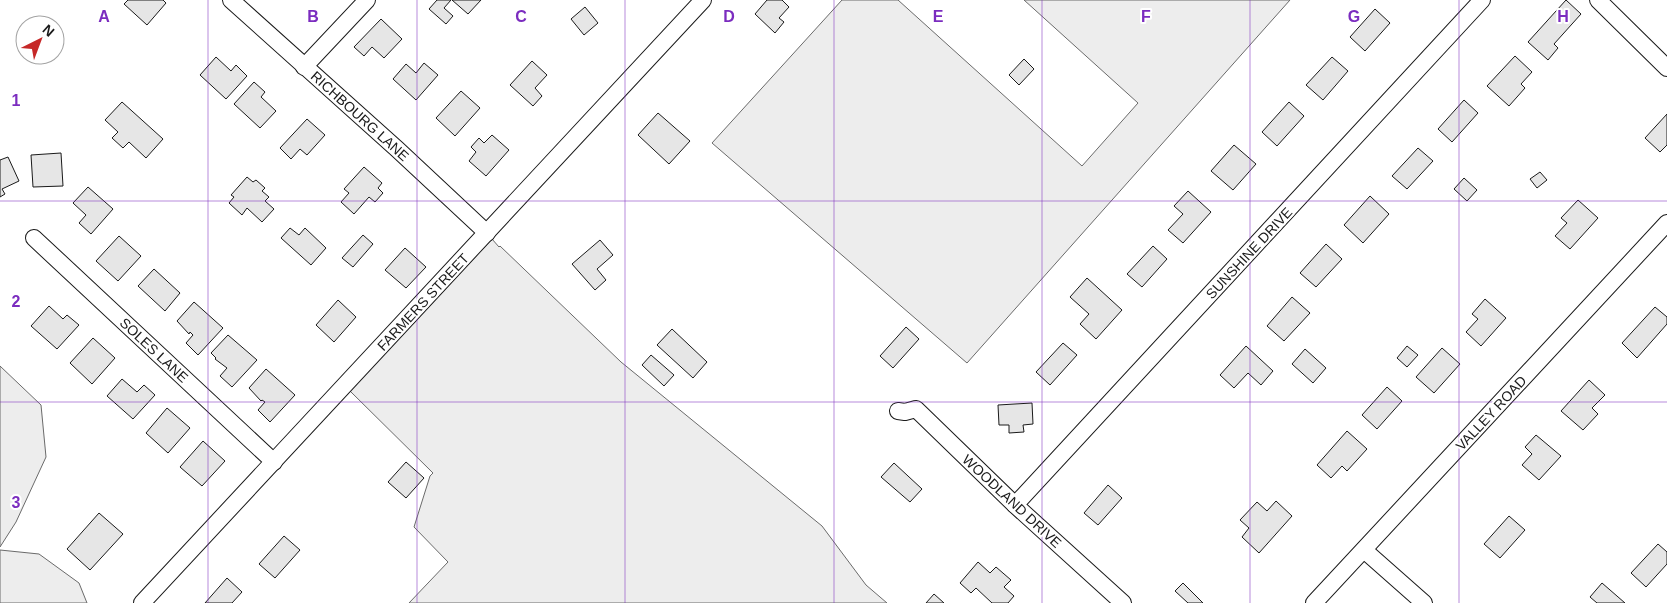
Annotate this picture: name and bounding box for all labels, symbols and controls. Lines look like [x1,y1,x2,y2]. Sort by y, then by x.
text: A [98,8,110,25]
text: B [307,8,319,25]
text: C [515,8,527,25]
text: D [723,8,735,25]
text: E [933,8,944,25]
text: F [1141,8,1151,25]
text: G [1348,8,1360,25]
text: H [1557,8,1569,25]
north arrow [15,15,65,65]
text: N [40,21,58,40]
street label: RICHBOURG LANE [308,68,412,164]
text: 1 [12,92,21,109]
street label: SUNSHINE DRIVE [1203,204,1295,302]
street label: FARMERS STREET [374,250,472,354]
text: 2 [12,293,21,310]
street label: SOLES LANE [117,314,191,386]
street label: VALLEY ROAD [1452,372,1530,454]
street label: WOODLAND DRIVE [959,451,1065,551]
text: 3 [12,494,21,511]

